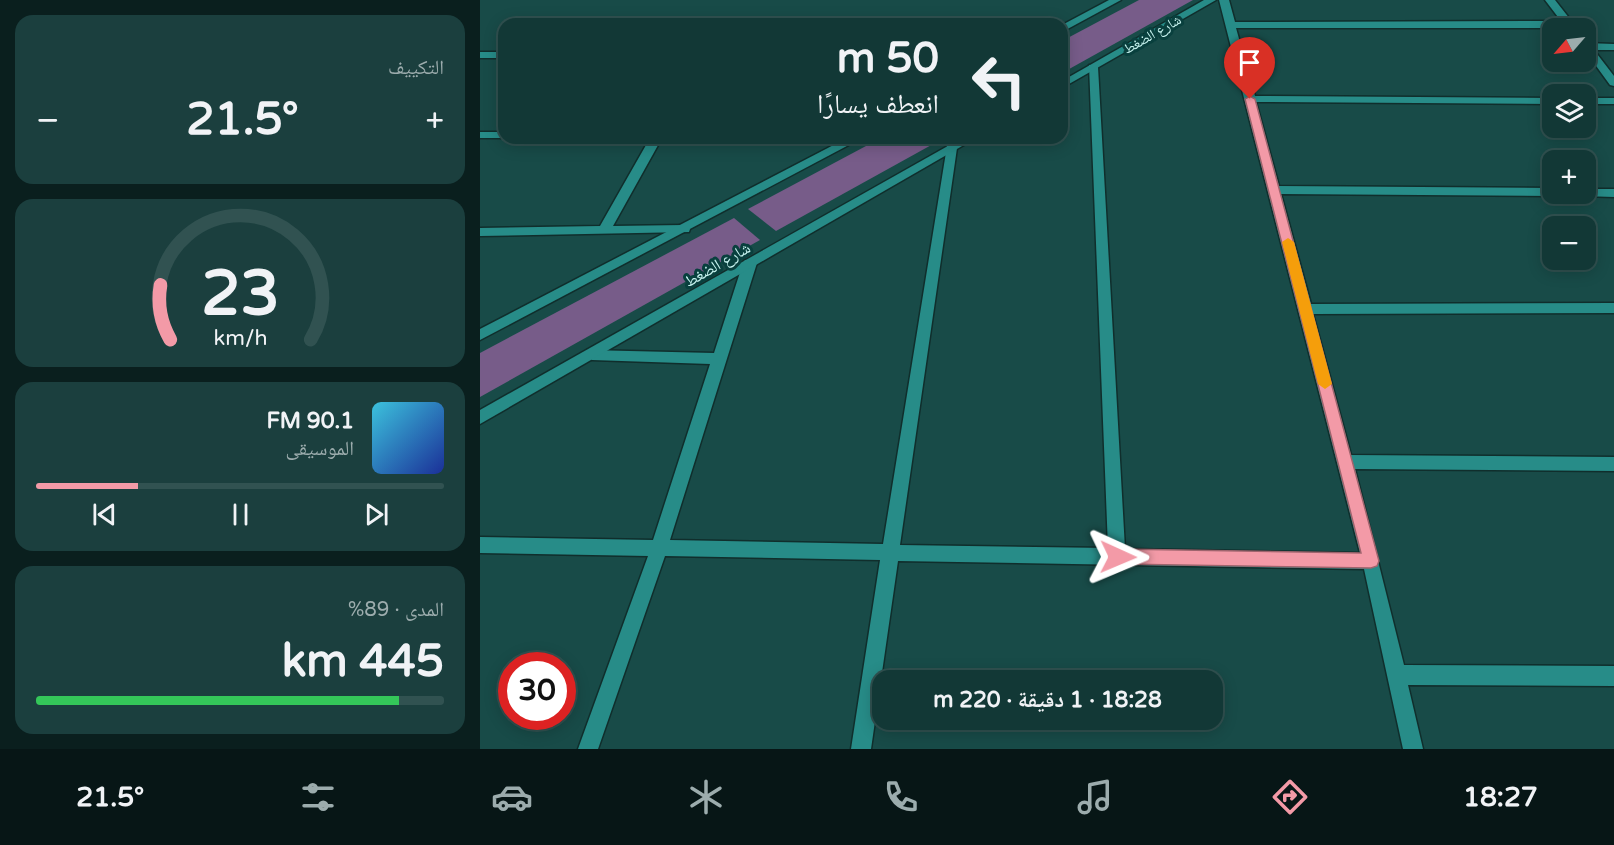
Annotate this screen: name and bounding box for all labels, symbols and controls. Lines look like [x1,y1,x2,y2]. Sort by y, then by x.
street label: شارع الضغط [1120,11,1185,59]
north arrow [1542,18,1596,72]
map controls [1542,18,1596,270]
text: 50 m [837,33,939,84]
pin [1224,37,1275,99]
icon: left [960,42,1038,120]
icon: arrive [1233,46,1266,79]
text: التكييف [388,56,444,80]
button: layers [1542,84,1596,138]
text: انعطف يسارًا [817,88,939,121]
text: 21.5° [186,93,299,147]
text: − [36,101,60,140]
text: + [425,101,444,140]
button: + [1542,150,1596,204]
button: − [1542,216,1596,270]
street label: شارع الضغط [681,238,754,292]
text: 23 [201,257,279,332]
text: km/h [213,325,267,351]
text: 90.1 FM [266,408,354,434]
text: الموسيقى [286,437,354,461]
icon: previous [88,498,121,531]
icon: pause [224,498,257,531]
icon: next [360,498,393,531]
position arrow [1086,525,1150,589]
text: المدى · 89% [348,598,444,622]
text: 445 km [282,635,444,689]
speed limit sign: 30 [498,652,576,730]
text: 18:28 · 1 دقيقة · 220 m [933,687,1162,713]
icon: filters [297,776,339,818]
icon: car [491,776,533,818]
icon: climate [685,776,727,818]
icon: phone [880,776,922,818]
icon: music [1074,776,1116,818]
icon: directions [1269,776,1311,818]
text: 21.5° [76,781,144,814]
text: 18:27 [1463,781,1538,814]

